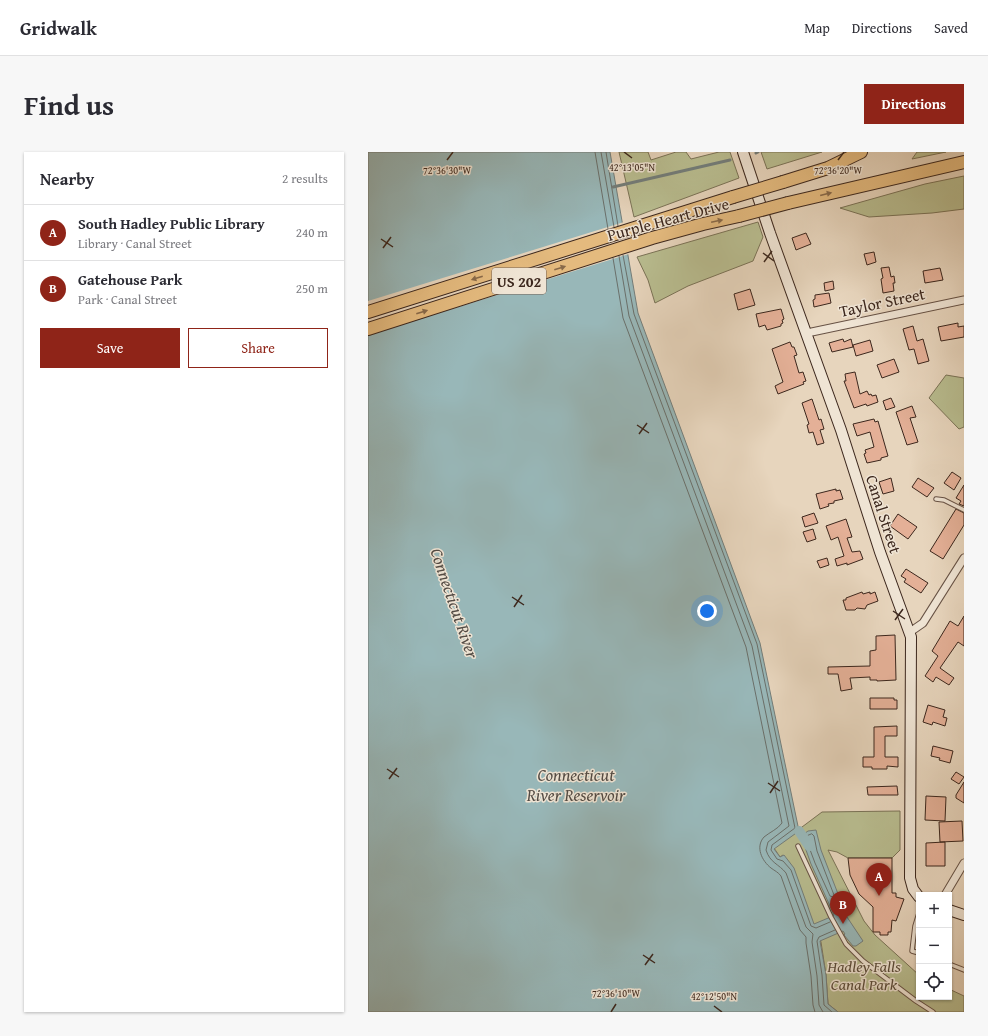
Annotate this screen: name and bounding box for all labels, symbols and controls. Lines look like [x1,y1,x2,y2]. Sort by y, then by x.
text: Gridwalk [20,14,97,42]
text: Map [804,18,830,38]
text: Directions [852,18,912,38]
text: Saved [934,18,968,38]
text: Find us [24,84,114,125]
button: Directions [864,84,964,124]
text: 42°13'05"N [609,160,655,175]
text: 72°36'30"W [423,163,471,178]
text: 72°36'20"W [814,163,862,178]
text: Nearby [40,166,94,191]
text: 2 results [282,169,328,188]
street label: Purple Heart Drive [604,191,732,247]
one-way arrow [820,191,833,197]
text: South Hadley Public Library [78,213,265,234]
one-way arrow [711,218,723,224]
text: A [49,223,57,242]
text: 240 m [296,223,328,242]
text: Library · Canal Street [78,234,192,253]
one-way arrow [554,265,566,271]
road number: US 202 [492,268,546,294]
text: Gatehouse Park [78,269,182,290]
one-way arrow [471,275,483,281]
text: B [49,279,57,298]
text: 250 m [296,279,328,298]
street label: Taylor Street [837,281,927,323]
text: Park · Canal Street [78,290,177,309]
one-way arrow [417,309,429,315]
button: Save [40,328,180,368]
button: Share [188,328,328,368]
street label: Canal Street [860,472,908,557]
water label: Connecticut River [424,545,486,662]
your location [697,601,717,621]
water label: Connecticut River Reservoir [526,762,626,807]
pin: A [866,863,892,896]
pin: B [830,891,856,924]
map controls [916,892,952,1000]
button: + [916,892,952,928]
button: − [916,928,952,964]
park label: Hadley Falls Canal Park [826,954,901,996]
button: locate [916,964,952,1000]
text: 72°36'10"W [592,986,640,1001]
text: 42°12'50"N [691,989,737,1004]

